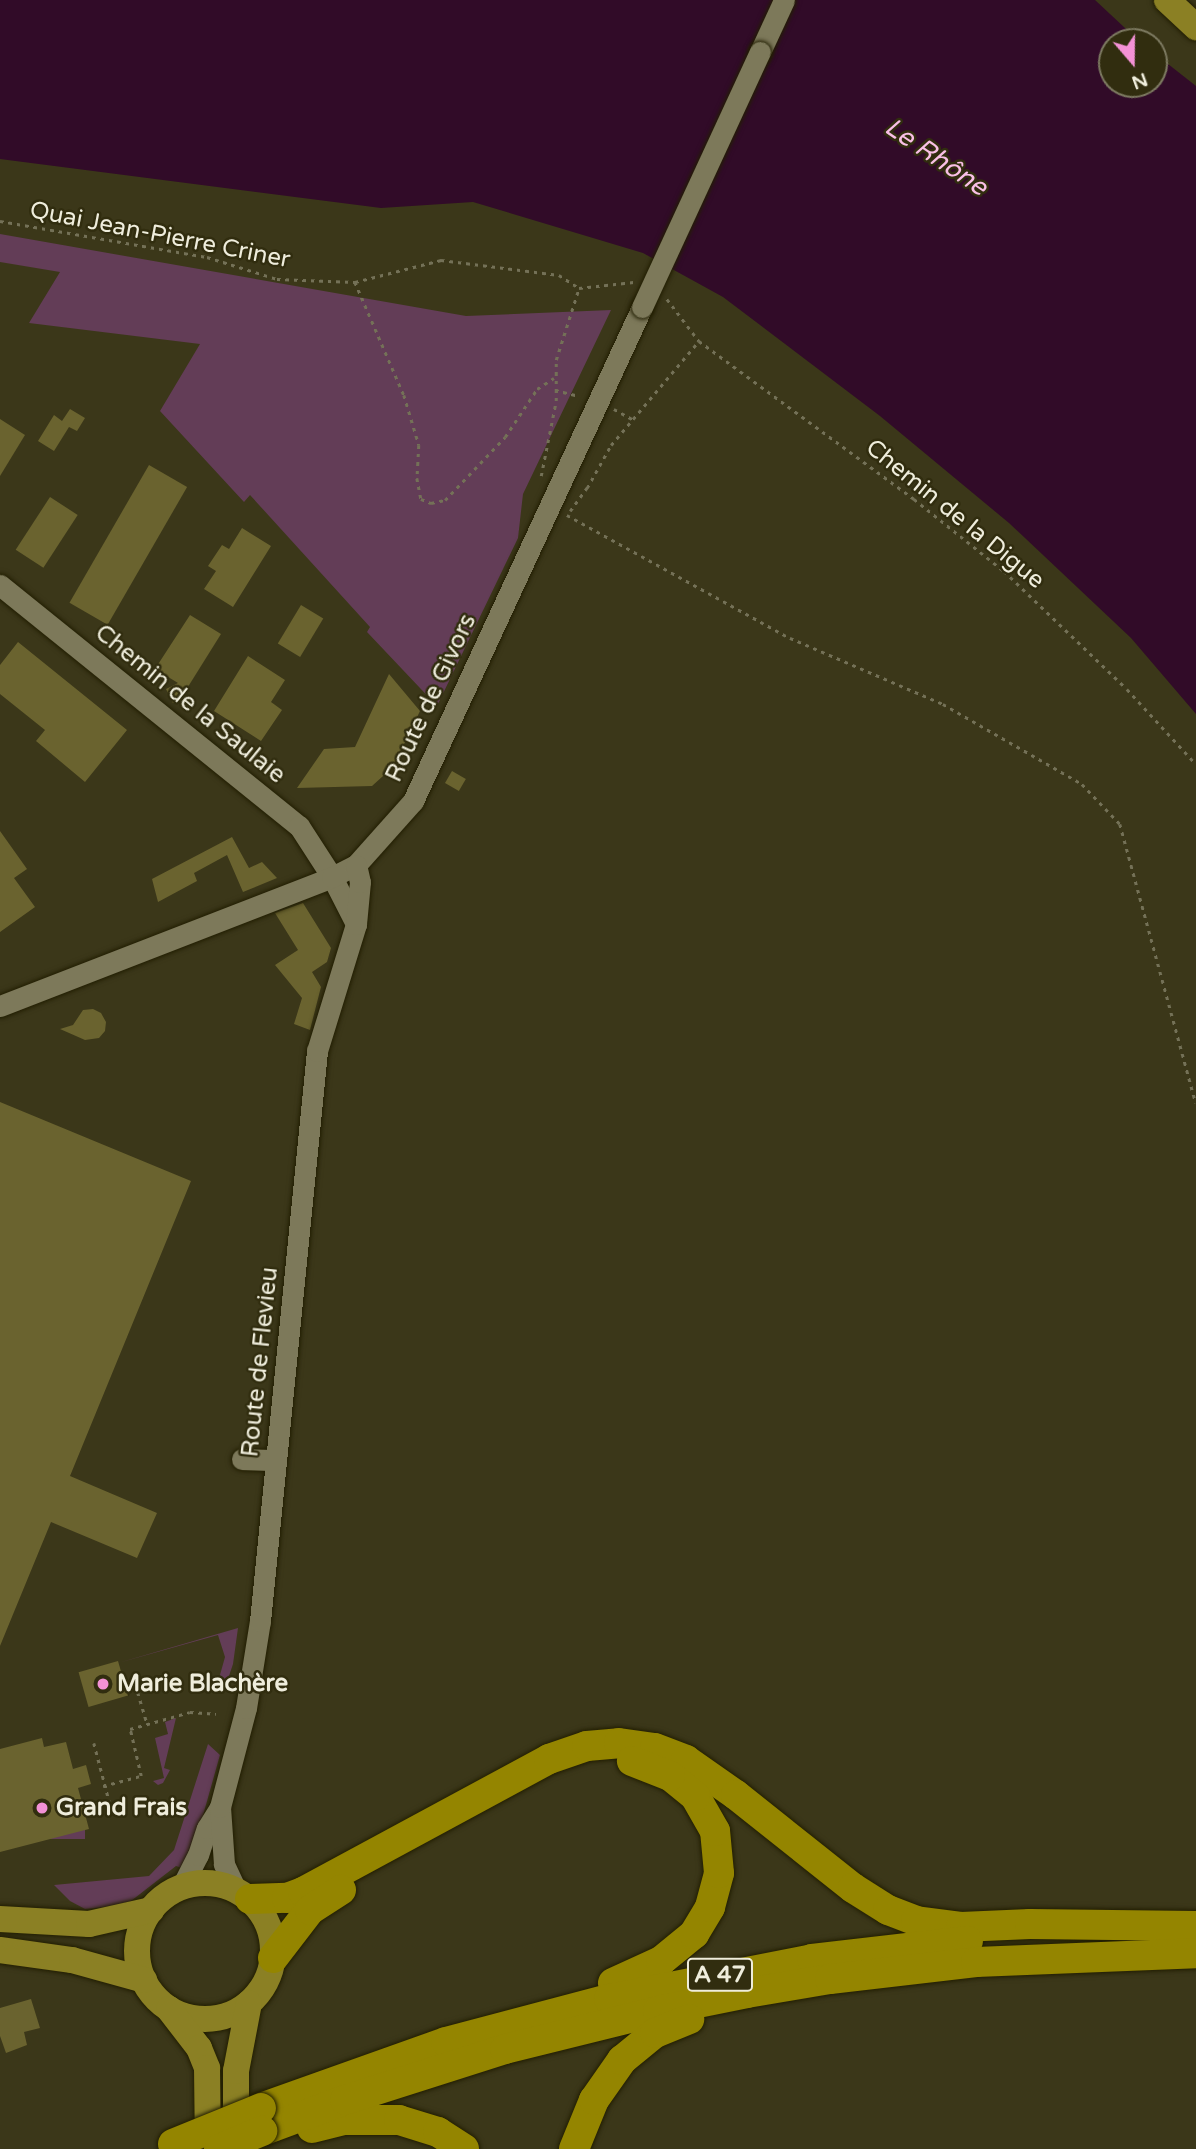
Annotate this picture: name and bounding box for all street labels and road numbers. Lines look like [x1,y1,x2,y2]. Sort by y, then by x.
street label: Quai Jean-Pierre Criner [27,196,293,274]
street label: Chemin de la Digue [860,433,1050,595]
street label: Route de Givors [379,609,483,787]
street label: Chemin de la Saulaie [89,618,291,790]
street label: Route de Flevieu [236,1266,284,1458]
road number: A 47 [687,1956,753,1994]

